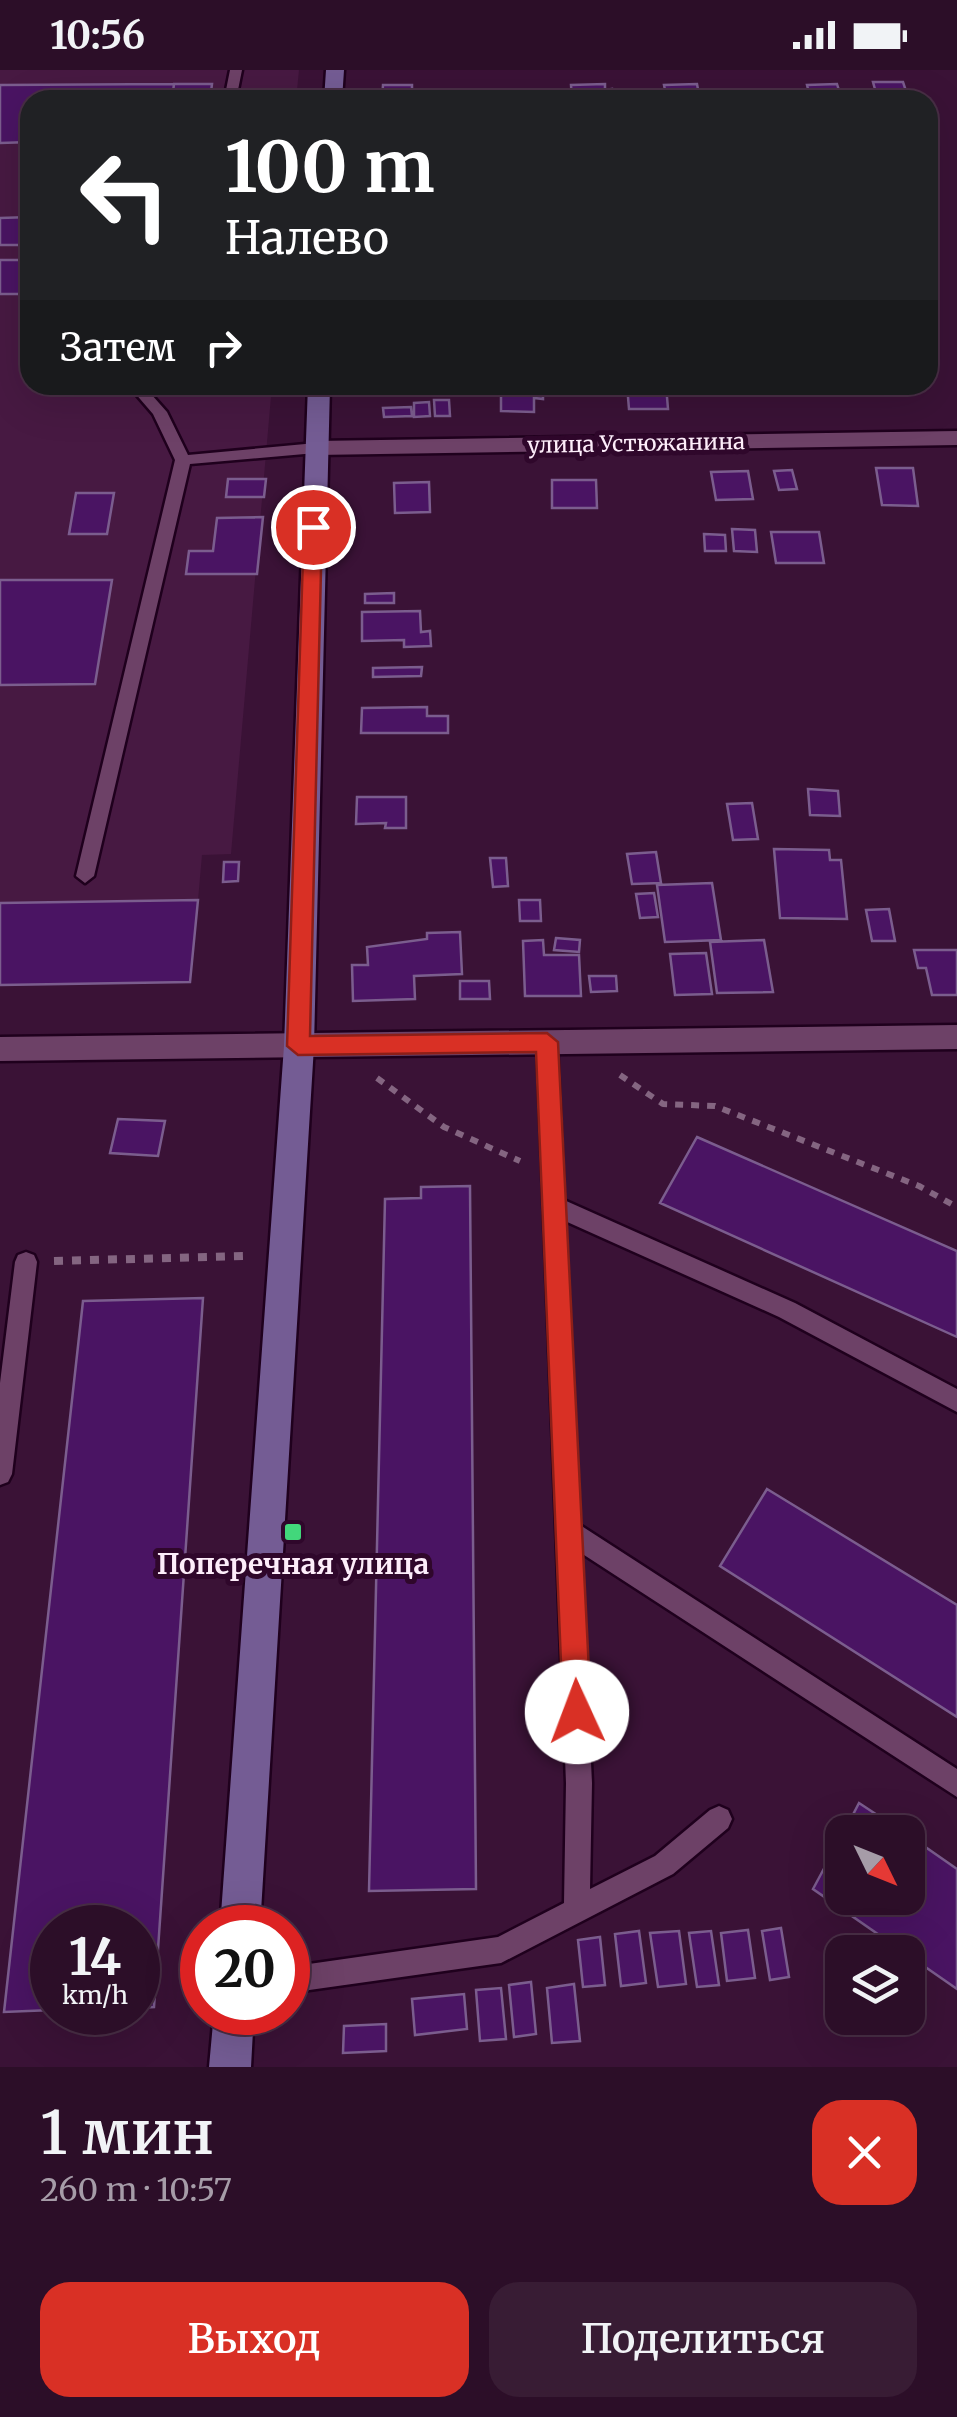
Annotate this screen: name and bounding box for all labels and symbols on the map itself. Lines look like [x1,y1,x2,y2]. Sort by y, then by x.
street label: улица Устюжанина [527,427,745,459]
pin [271,485,356,570]
marker: Поперечная улица [282,1521,304,1543]
place label: Поперечная улица [157,1546,429,1582]
position arrow [525,1660,629,1764]
north arrow [825,1815,925,1915]
speed limit sign: 20 [180,1905,310,2035]

